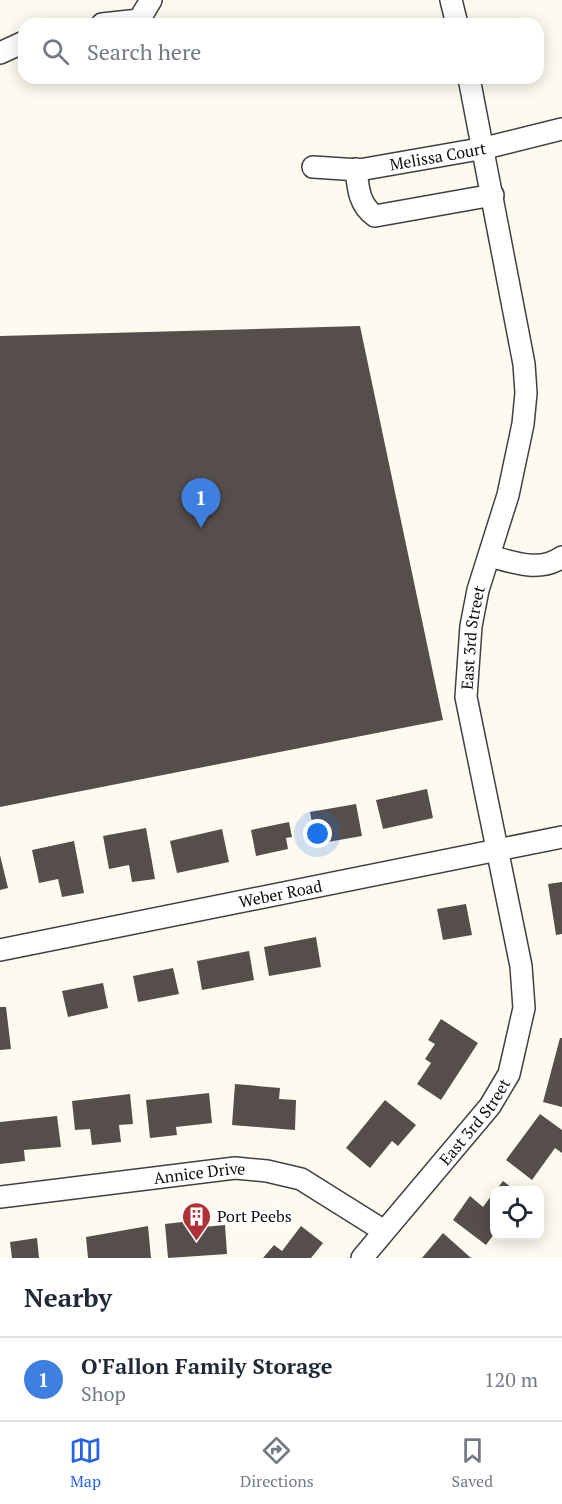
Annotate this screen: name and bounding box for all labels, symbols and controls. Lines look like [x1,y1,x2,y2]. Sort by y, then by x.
search box [18,18,544,84]
icon: search [39,35,72,68]
text: Search here [87,37,201,66]
street label: Melissa Court [388,137,488,175]
pin: 1 [182,478,220,528]
street label: East 3rd Street [456,583,490,690]
your location [303,819,332,848]
street label: Weber Road [237,874,324,913]
street label: East 3rd Street [434,1074,515,1170]
street label: Annice Drive [152,1157,246,1189]
map controls [490,1186,544,1240]
button: locate [490,1186,544,1240]
building icon: Port Peebs [180,1200,212,1242]
place label: Port Peebs [217,1205,292,1227]
text: Nearby [24,1280,112,1314]
text: O'Fallon Family Storage [81,1351,333,1380]
text: 1 [38,1366,49,1393]
text: 120 m [484,1366,538,1393]
text: Shop [81,1380,126,1407]
tab: Map [69,1434,102,1492]
tab: Directions [240,1434,314,1492]
tab: Saved [452,1434,493,1492]

